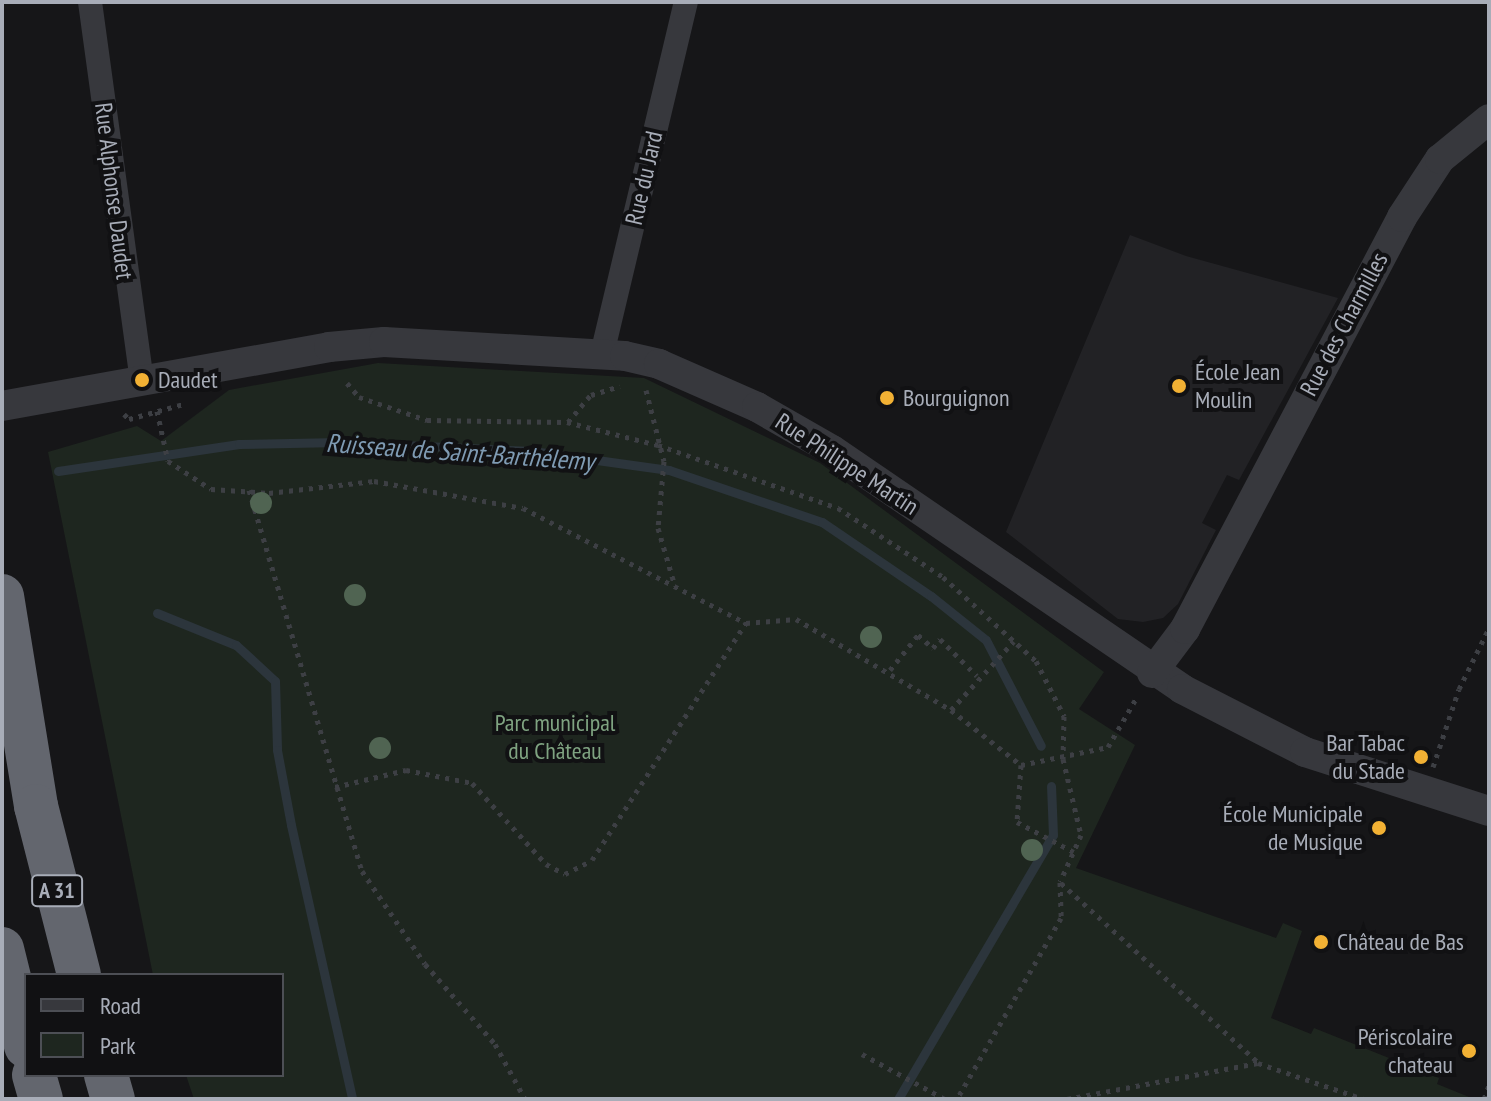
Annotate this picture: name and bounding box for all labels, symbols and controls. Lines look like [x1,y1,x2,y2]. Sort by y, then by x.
street label: Rue Alphonse Daudet [89,101,139,281]
street label: Rue du Jard [619,128,669,228]
street label: Rue des Charmilles [1294,247,1394,401]
place label: École Jean Moulin [1195,358,1280,414]
place label: Daudet [158,366,218,394]
marker: Daudet [133,371,151,389]
marker: École Jean Moulin [1170,377,1188,395]
place label: Bourguignon [903,384,1009,412]
marker: Bourguignon [878,389,896,407]
street label: Rue Philippe Martin [770,407,924,521]
water label: Ruisseau de Saint-Barthélemy [325,427,595,477]
park label: Parc municipal du Château [494,709,616,765]
place label: Bar Tabac du Stade [1326,729,1405,785]
marker: Bar Tabac du Stade [1412,748,1430,766]
place label: École Municipale de Musique [1223,800,1363,856]
marker: École Municipale de Musique [1370,819,1388,837]
road number: A 31 [29,873,85,909]
place label: Château de Bas [1337,928,1464,956]
marker: Château de Bas [1312,933,1330,951]
legend [24,973,284,1077]
text: Road [100,990,141,1021]
place label: Périscolaire chateau [1358,1023,1453,1079]
text: Park [100,1030,136,1061]
marker: Périscolaire chateau [1460,1042,1478,1060]

